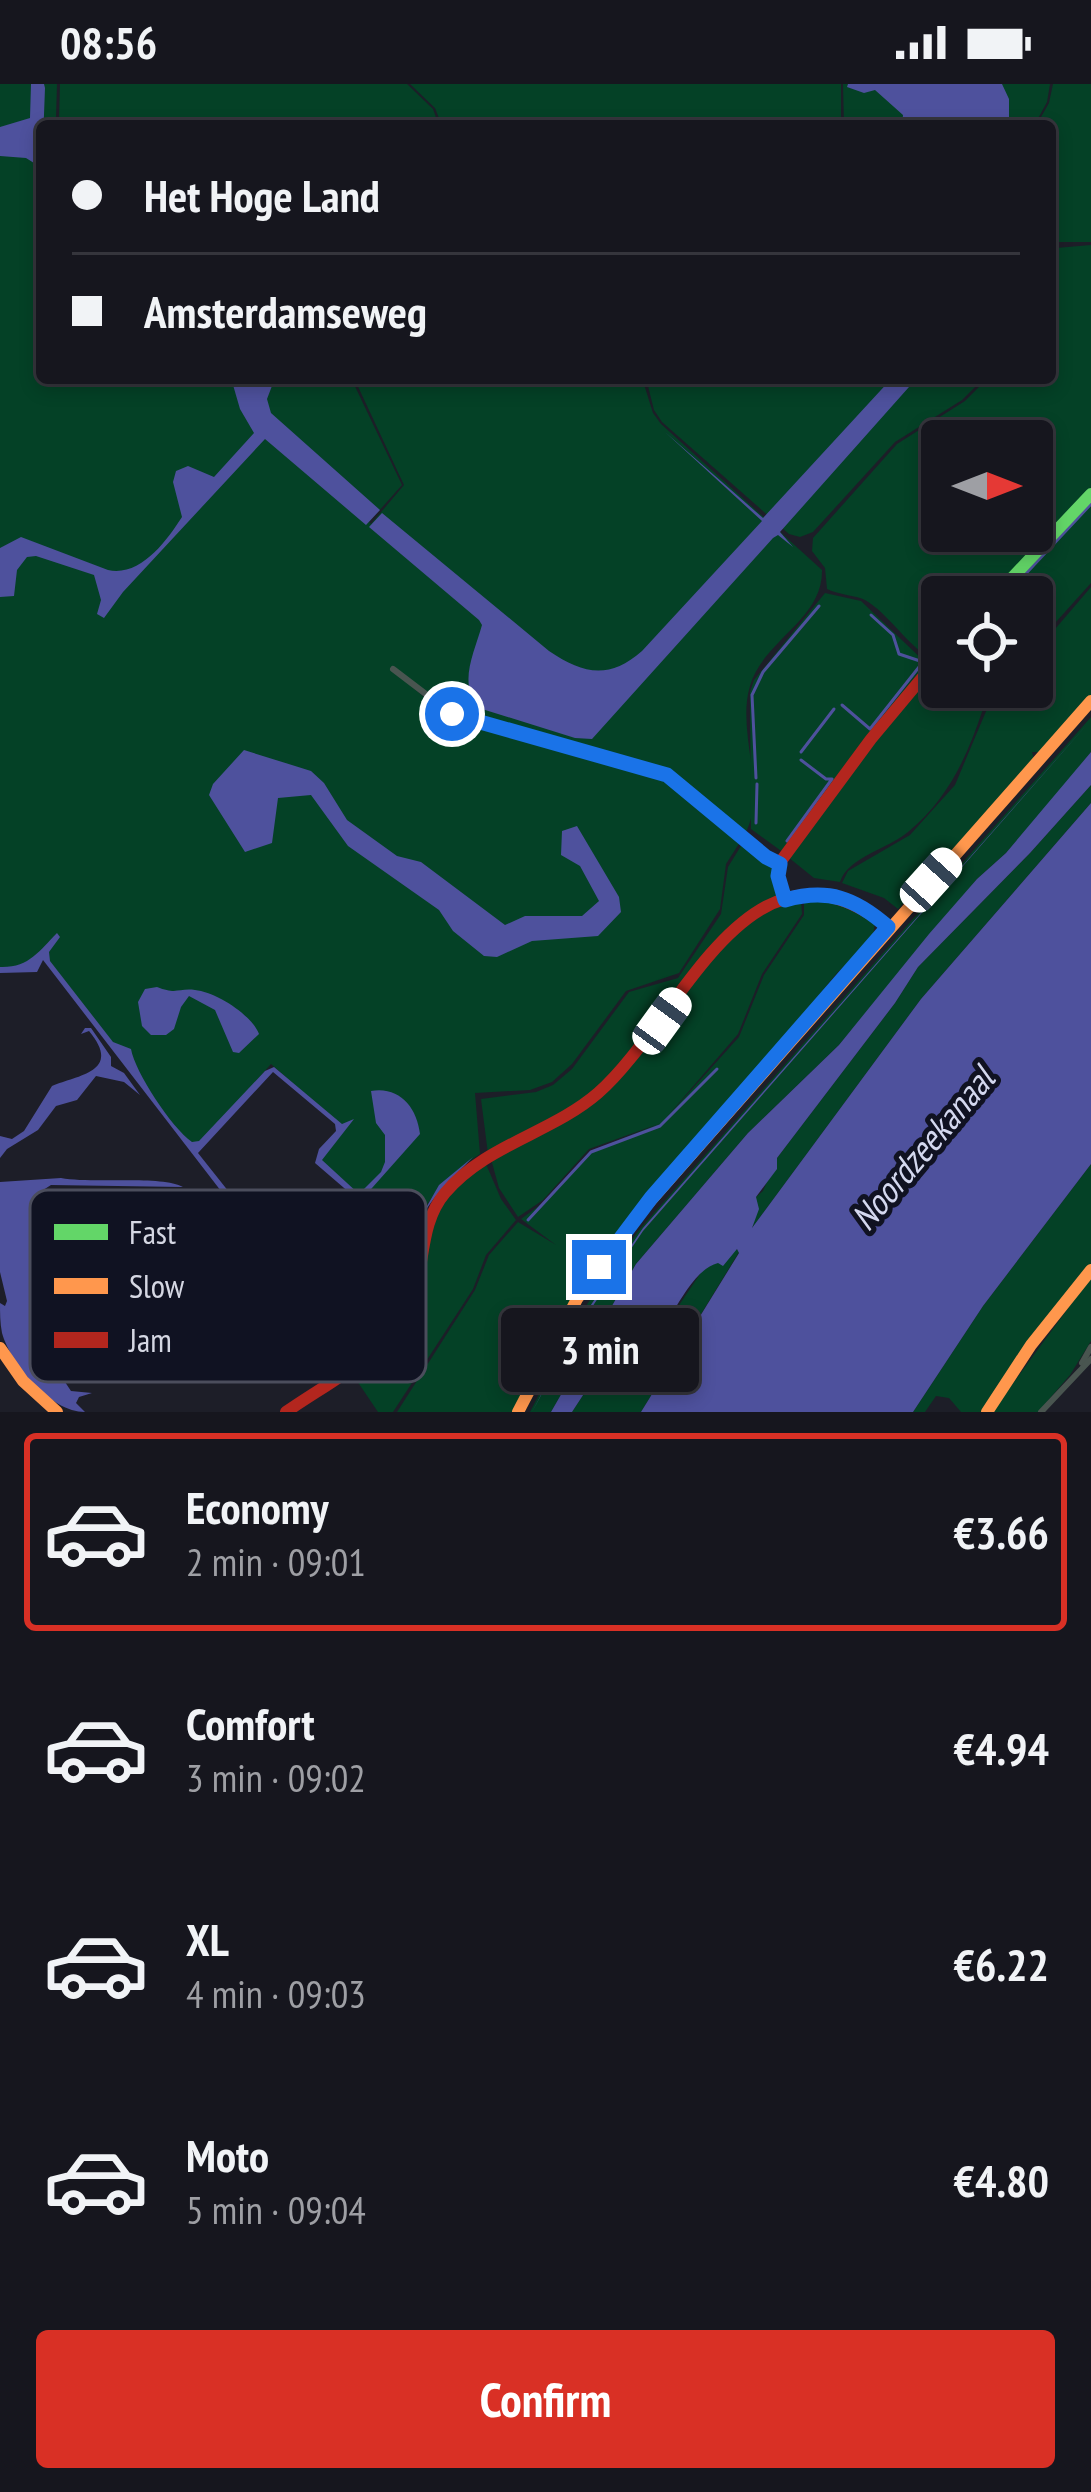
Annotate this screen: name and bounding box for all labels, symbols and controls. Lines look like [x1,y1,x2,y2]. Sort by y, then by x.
text: 08:56 [60,13,157,71]
text: Het Hoge Land [144,166,380,224]
text: Amsterdamseweg [144,282,427,340]
north arrow [921,420,1053,552]
map controls [921,420,1053,708]
button: locate [921,576,1053,708]
route start [425,687,479,741]
car [894,841,968,919]
car [626,981,698,1061]
water label: Noordzeekanaal [840,1054,1006,1239]
legend [30,1190,426,1382]
text: Fast [129,1210,176,1253]
route end [572,1240,626,1294]
text: Slow [129,1264,185,1307]
callout: 3 min [500,1309,698,1393]
text: Jam [128,1318,172,1361]
text: 3 min [561,1324,639,1375]
icon: car [42,1478,150,1586]
text: Economy [186,1478,329,1536]
text: €3.66 [953,1503,1049,1561]
text: 2 min · 09:01 [186,1536,366,1587]
icon: car [42,1694,150,1802]
text: Comfort [186,1694,315,1752]
text: €4.94 [953,1719,1049,1777]
text: 3 min · 09:02 [186,1752,366,1803]
icon: car [42,1910,150,2018]
text: XL [186,1910,229,1968]
text: €6.22 [953,1935,1049,1993]
text: 4 min · 09:03 [186,1968,366,2019]
icon: car [42,2126,150,2234]
text: Moto [186,2126,269,2184]
text: €4.80 [953,2151,1049,2209]
text: 5 min · 09:04 [186,2184,366,2235]
button: Confirm [36,2330,1055,2468]

